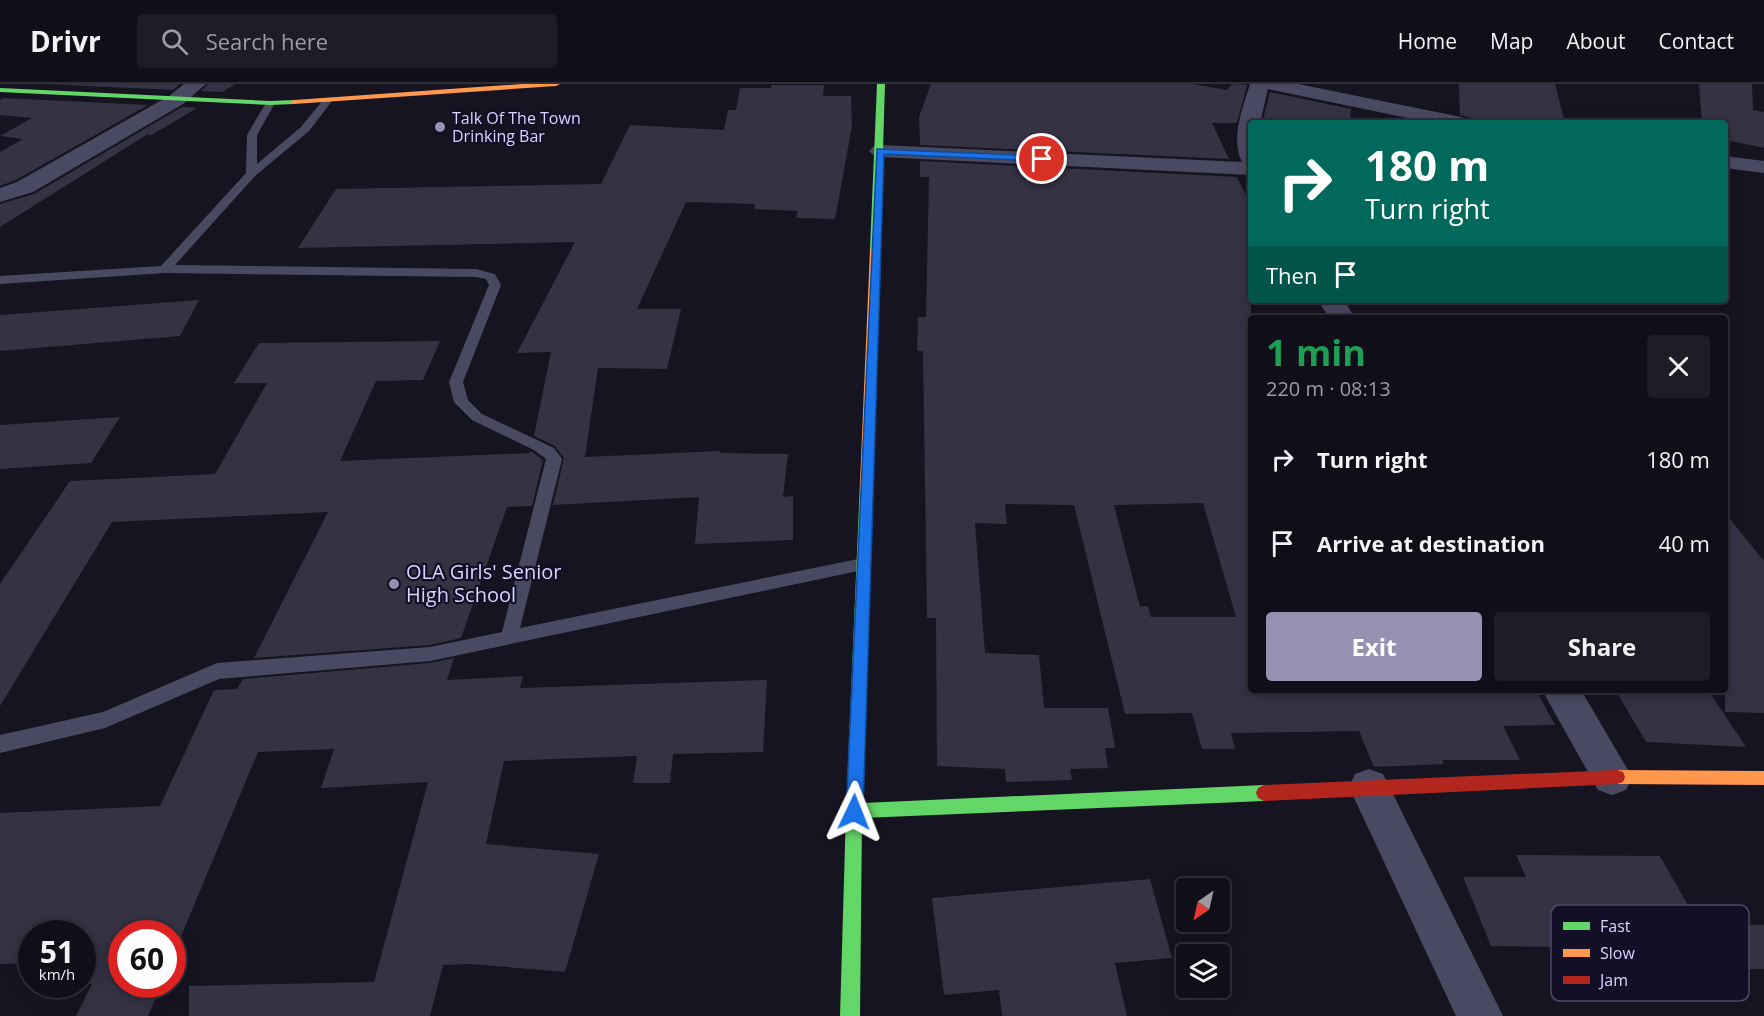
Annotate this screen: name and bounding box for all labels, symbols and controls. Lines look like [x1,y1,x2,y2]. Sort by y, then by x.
search box [137,14,557,68]
text: Drivr [30,22,101,60]
icon: search [158,25,191,58]
text: Search here [206,26,328,56]
text: Home [1398,27,1457,55]
text: Map [1490,27,1533,55]
text: About [1566,27,1626,55]
text: Contact [1659,27,1734,55]
place label: Talk Of The Town Drinking Bar [452,107,581,147]
marker: Talk Of The Town Drinking Bar [433,120,447,134]
pin [1016,133,1067,184]
text: 180 m [1365,136,1489,193]
icon: arrive [1025,142,1058,175]
icon: right [1266,144,1344,222]
text: Turn right [1365,190,1490,227]
icon: arrive [1329,258,1362,291]
text: Then [1266,260,1317,290]
text: 1 min [1266,328,1366,377]
button: close [1647,335,1710,398]
text: 220 m · 08:13 [1266,375,1391,402]
icon: right [1266,443,1299,476]
text: Turn right [1317,444,1428,474]
text: 180 m [1646,444,1710,474]
icon: arrive [1266,527,1299,560]
text: Arrive at destination [1317,528,1545,558]
text: 40 m [1659,528,1710,558]
place label: OLA Girls' Senior High School [406,558,561,608]
marker: OLA Girls' Senior High School [387,577,401,591]
button: Exit [1266,612,1482,681]
button: Share [1494,612,1710,681]
position arrow [822,780,886,844]
north arrow [1176,878,1230,932]
map controls [1176,878,1230,998]
legend [1551,905,1749,1001]
text: Fast [1600,915,1631,937]
speed limit sign: 60 [108,920,186,998]
text: 51 [40,931,74,972]
text: Slow [1600,942,1635,964]
button: layers [1176,944,1230,998]
text: km/h [39,964,75,984]
text: Jam [1598,969,1628,991]

